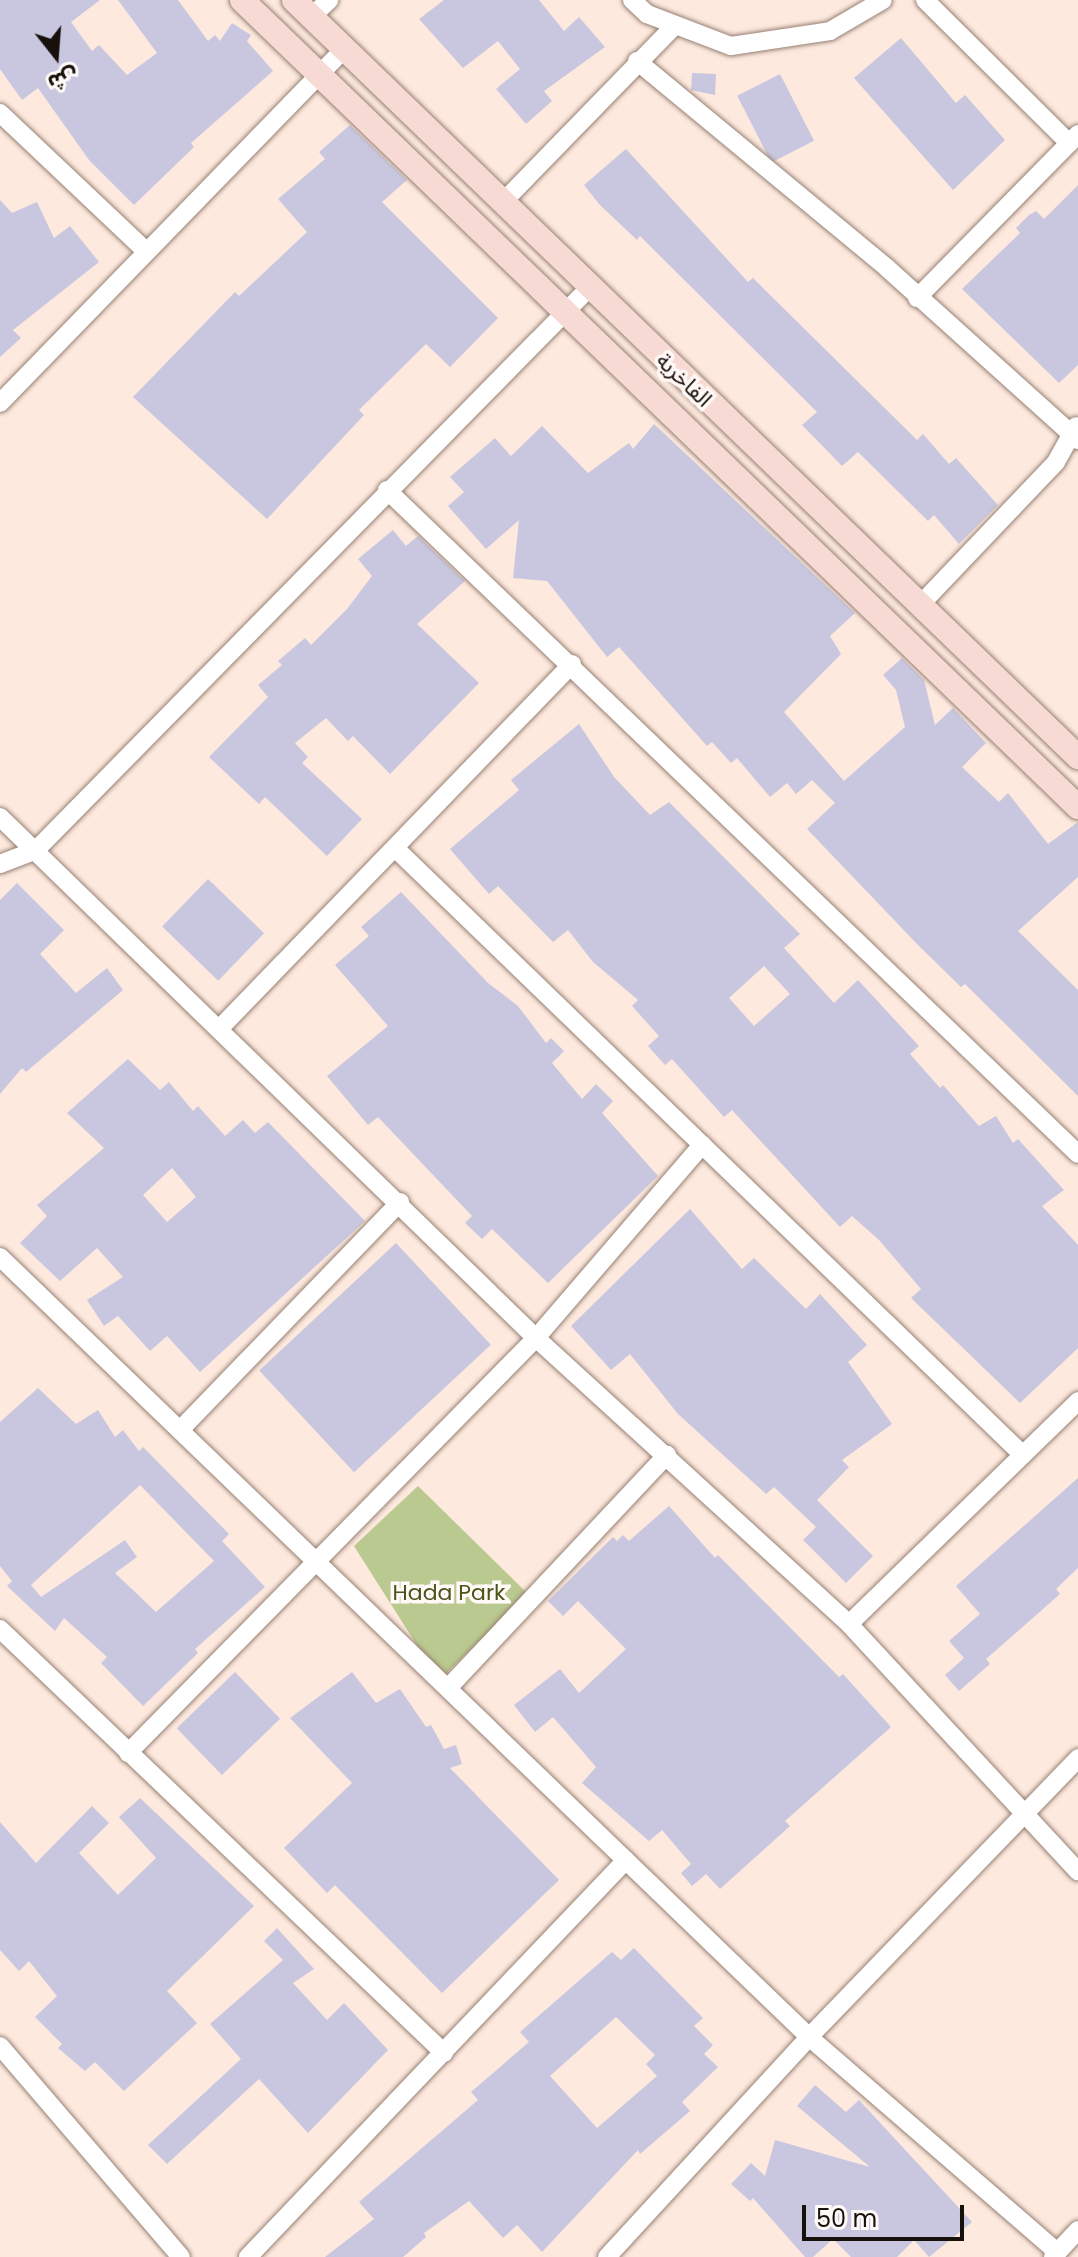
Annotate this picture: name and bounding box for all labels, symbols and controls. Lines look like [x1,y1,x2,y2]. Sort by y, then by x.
north arrow [16,16,96,96]
text: ش [44,60,82,99]
street label: الفاخرية [651,347,717,413]
park label: Hada Park [393,1580,505,1606]
scale bar [806,2189,968,2239]
text: 50 m [816,2202,877,2235]

